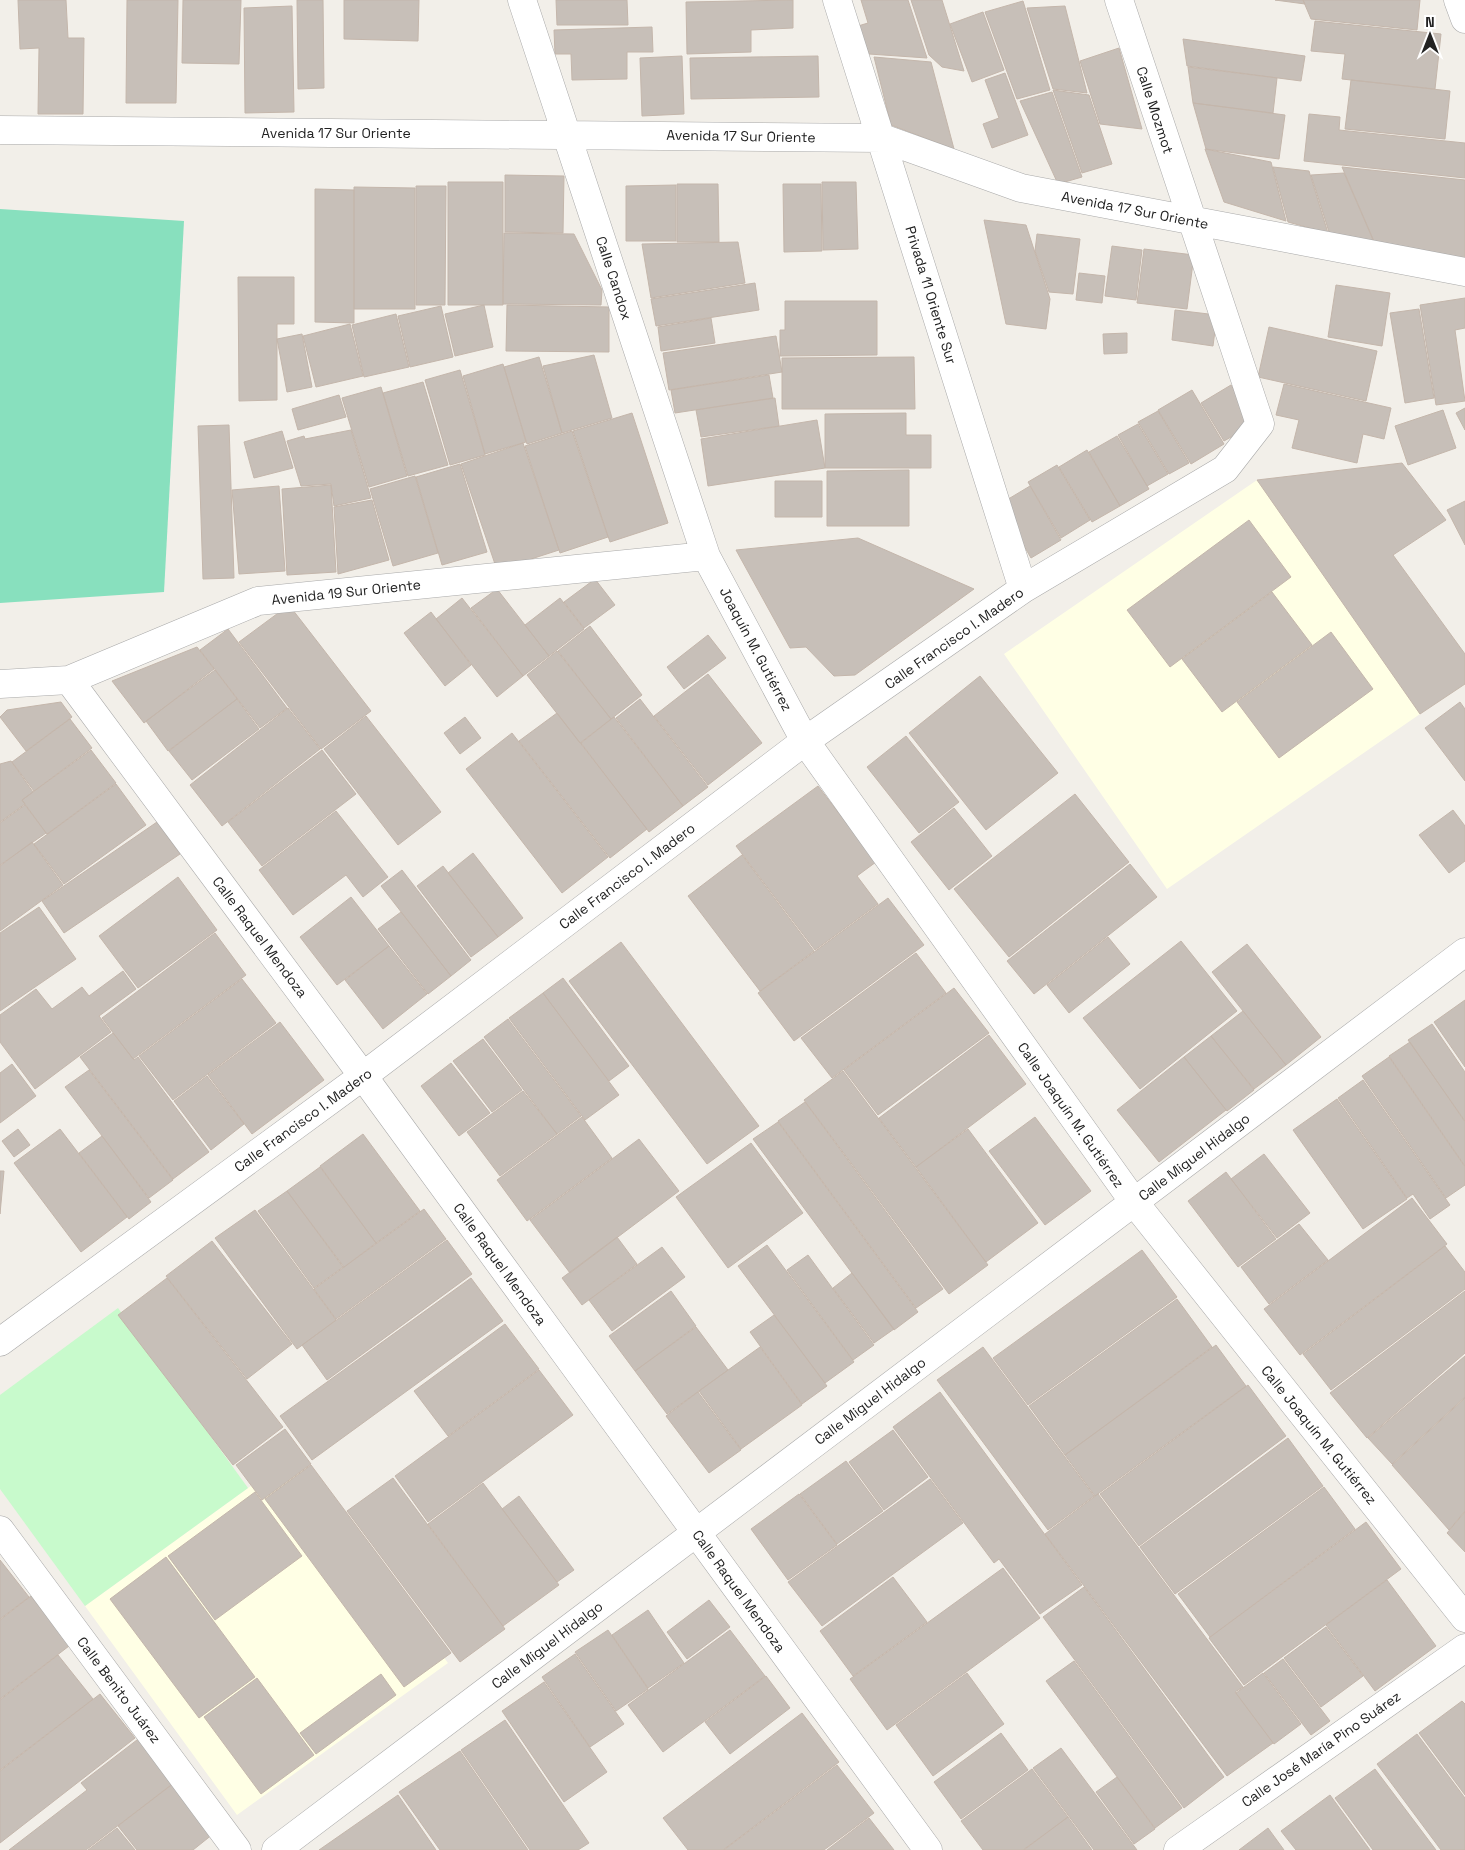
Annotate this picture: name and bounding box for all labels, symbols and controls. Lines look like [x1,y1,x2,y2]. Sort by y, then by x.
north arrow [1405,10,1455,60]
text: N [1425,13,1435,31]
street label: Calle Mozmot [1132,64,1178,156]
street label: Avenida 17 Sur Oriente [261,124,411,142]
street label: Avenida 17 Sur Oriente [666,126,816,146]
street label: Avenida 17 Sur Oriente [1060,187,1210,233]
street label: Privada 11 Oriente Sur [901,224,961,366]
street label: Calle Candox [592,234,636,322]
street label: Avenida 19 Sur Oriente [270,575,422,609]
street label: Calle Francisco I. Madero [881,583,1027,693]
street label: Joaquín M. Gutiérrez [716,584,796,714]
street label: Calle Francisco I. Madero [555,819,699,933]
street label: Calle Raquel Mendoza [209,873,311,1001]
street label: Calle Joaquín M. Gutiérrez [1014,1039,1128,1191]
street label: Calle Francisco I. Madero [231,1064,375,1176]
street label: Calle Miguel Hidalgo [1135,1109,1253,1205]
street label: Calle Raquel Mendoza [449,1199,551,1329]
street label: Calle Miguel Hidalgo [811,1353,929,1449]
street label: Calle Joaquín M. Gutiérrez [1257,1362,1381,1508]
street label: Calle Raquel Mendoza [688,1526,790,1656]
street label: Calle Miguel Hidalgo [488,1597,606,1693]
street label: Calle Benito Juárez [73,1633,165,1747]
street label: Calle José María Pino Suárez [1238,1687,1404,1811]

